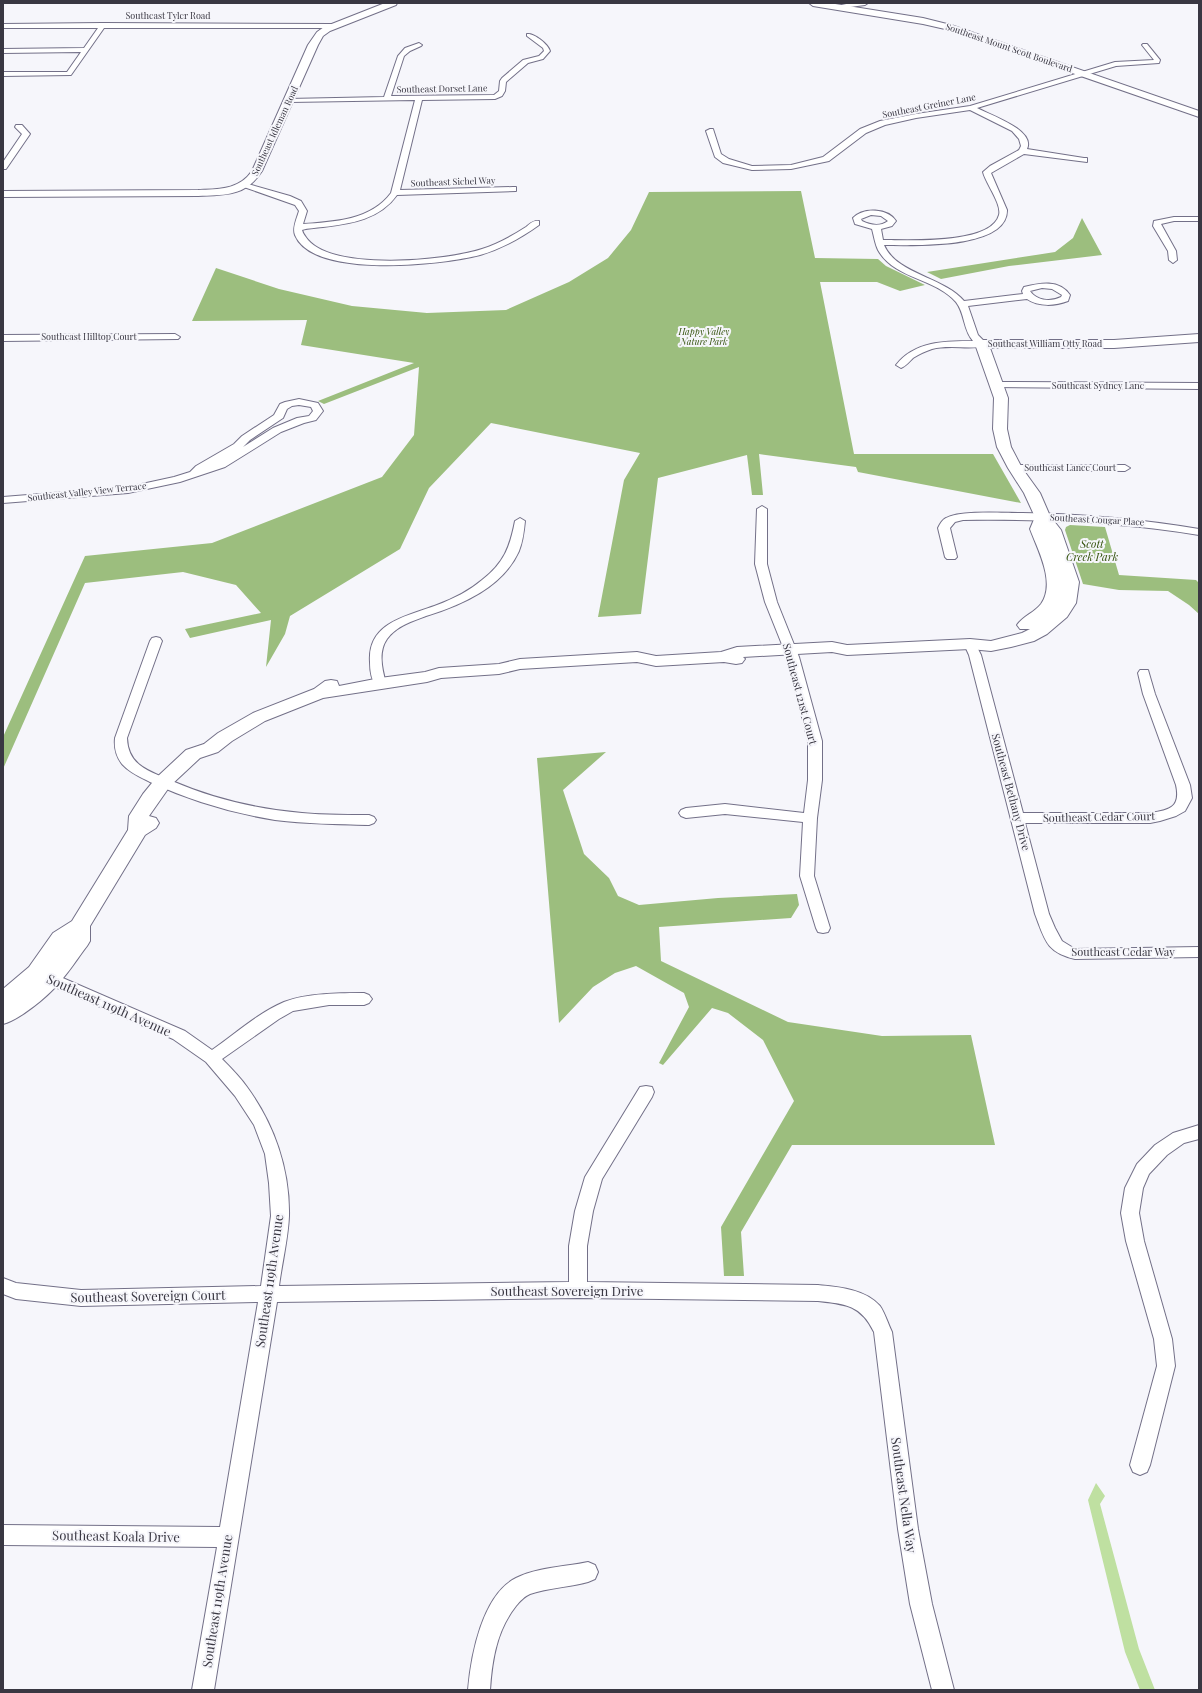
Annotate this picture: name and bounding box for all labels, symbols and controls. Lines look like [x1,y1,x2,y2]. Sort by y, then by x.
street label: Southeast Tyler Road [125,9,211,21]
street label: Southeast Mount Scott Boulevard [944,20,1075,75]
street label: Southeast Dorset Lane [396,81,488,95]
street label: Southeast Idleman Road [248,83,300,177]
street label: Southeast Greiner Lane [881,90,977,120]
street label: Southeast Sichel Way [410,174,496,188]
park label: Happy Valley Nature Park [678,325,730,347]
street label: Southeast Hilltop Court [41,330,138,342]
street label: Southeast William Otty Road [988,337,1103,349]
street label: Southeast Sydney Lane [1052,379,1145,391]
street label: Southeast Lance Court [1024,461,1117,473]
street label: Southeast Valley View Terrace [27,479,147,503]
street label: Southeast Cougar Place [1050,511,1145,527]
park label: Scott Creek Park [1066,536,1118,564]
street label: Southeast 121st Court [780,641,821,746]
street label: Southeast Bethany Drive [989,732,1034,853]
street label: Southeast Cedar Court [1043,808,1155,825]
street label: Southeast Cedar Way [1071,944,1175,959]
street label: Southeast 119th Avenue [44,969,175,1040]
street label: Southeast 119th Avenue [251,1213,286,1349]
street label: Southeast Sovereign Drive [491,1282,644,1299]
street label: Southeast Sovereign Court [70,1286,226,1305]
street label: Southeast Nella Way [888,1436,921,1554]
street label: Southeast Koala Drive [52,1526,180,1545]
street label: Southeast 119th Avenue [198,1533,235,1669]

